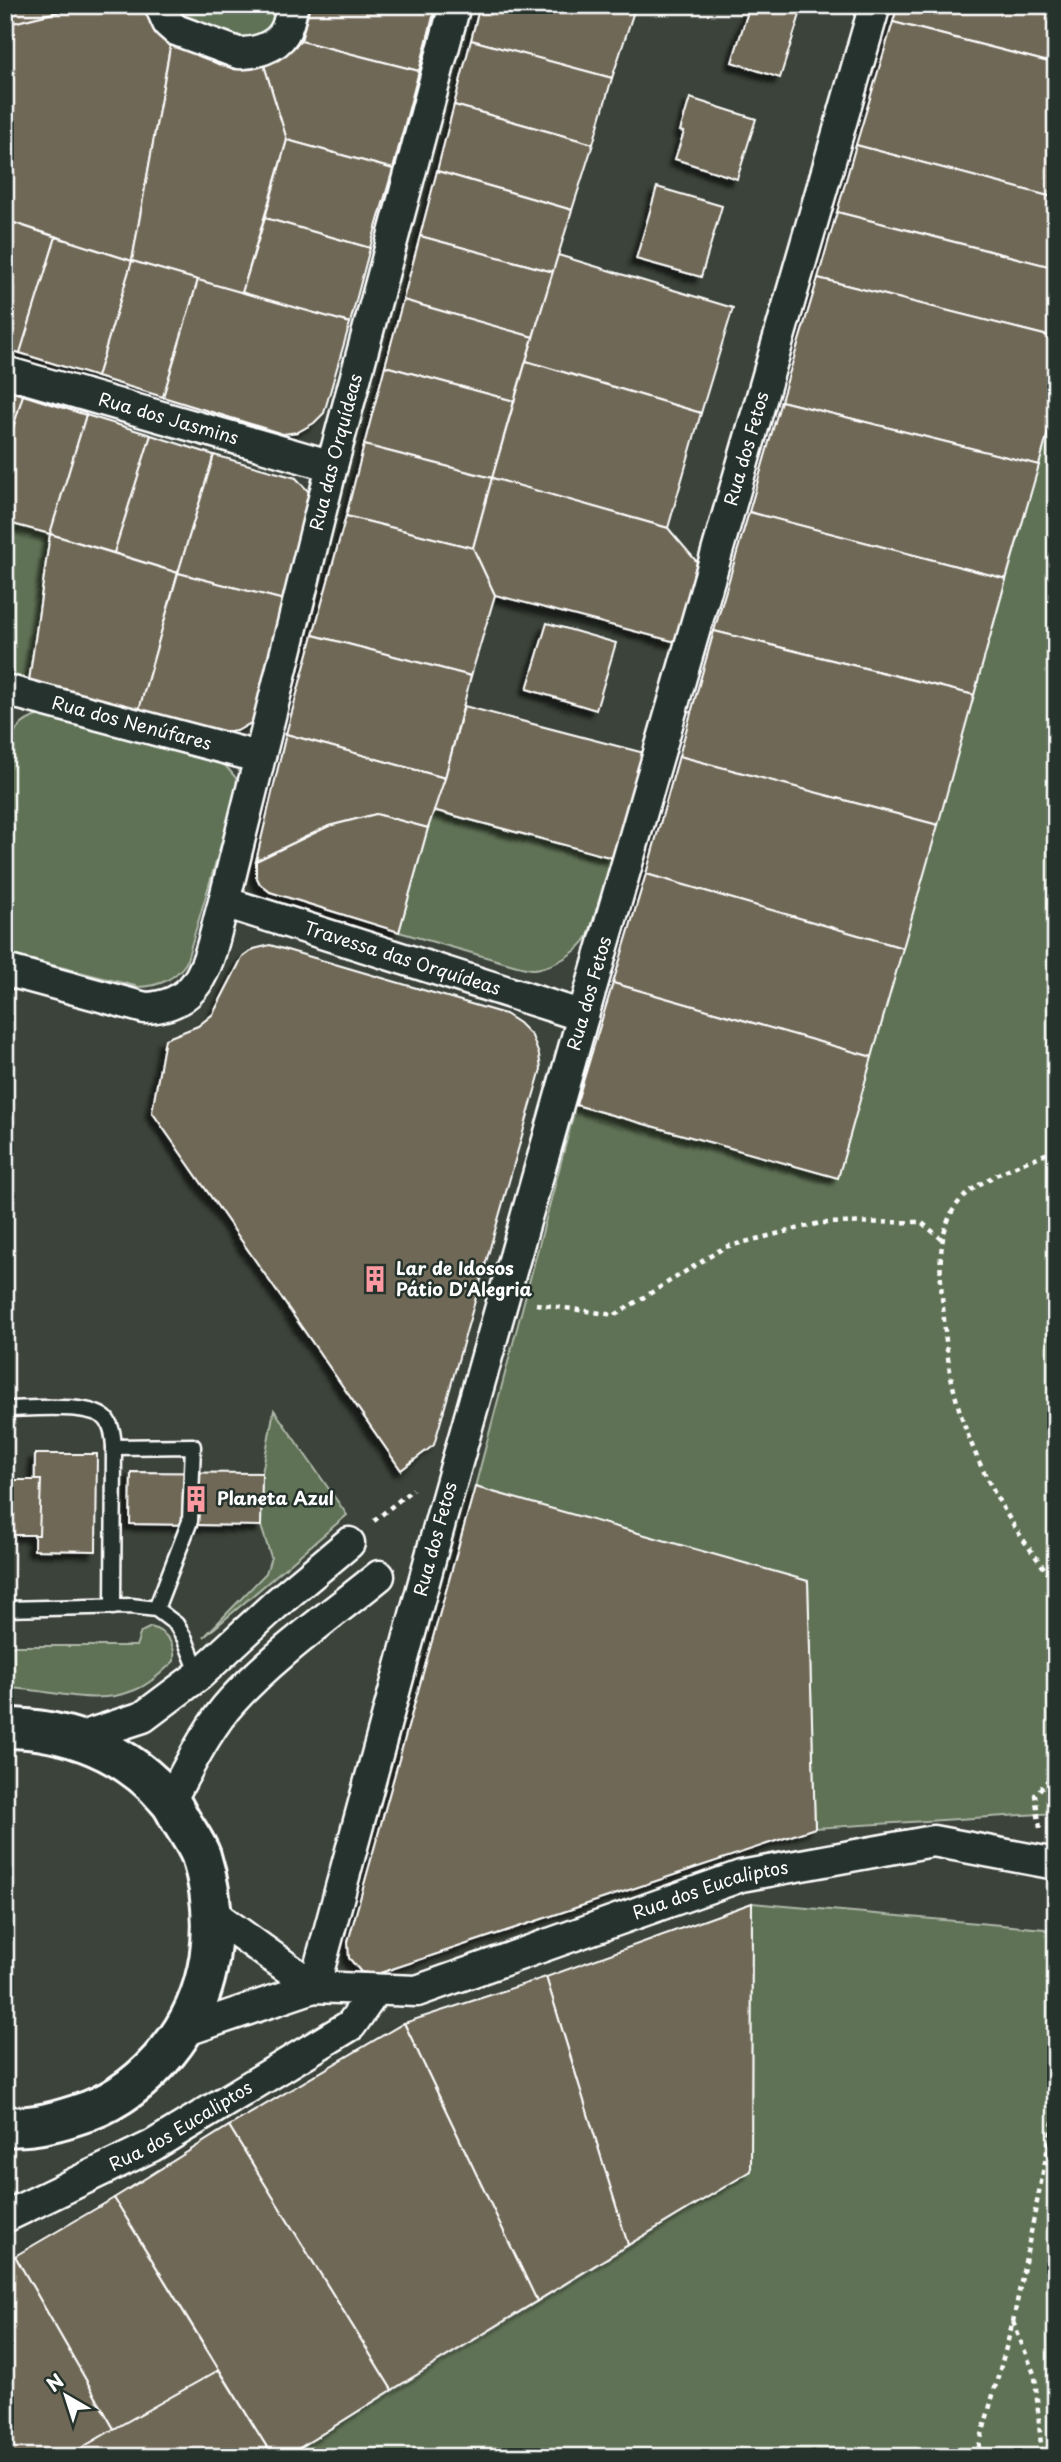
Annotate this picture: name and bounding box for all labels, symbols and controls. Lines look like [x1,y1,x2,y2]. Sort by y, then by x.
street label: Rua das Orquídeas [302,370,368,533]
street label: Rua dos Jasmins [96,385,242,450]
street label: Rua dos Fetos [716,388,775,509]
street label: Rua dos Nenúfares [49,688,215,756]
street label: Travessa das Orquídeas [301,913,504,1001]
street label: Rua dos Fetos [559,933,617,1053]
place label: Lar de Idosos Pátio D'Alegria [396,1254,533,1302]
building icon: Lar de Idosos Pátio D'Alegria [360,1264,390,1294]
street label: Rua dos Fetos [406,1478,463,1599]
building icon: Planeta Azul [181,1484,211,1514]
place label: Planeta Azul [217,1484,334,1511]
street label: Rua dos Eucaliptos [629,1853,790,1925]
street label: Rua dos Eucaliptos [104,2073,257,2177]
north arrow [32,2360,102,2430]
text: N [40,2366,69,2398]

